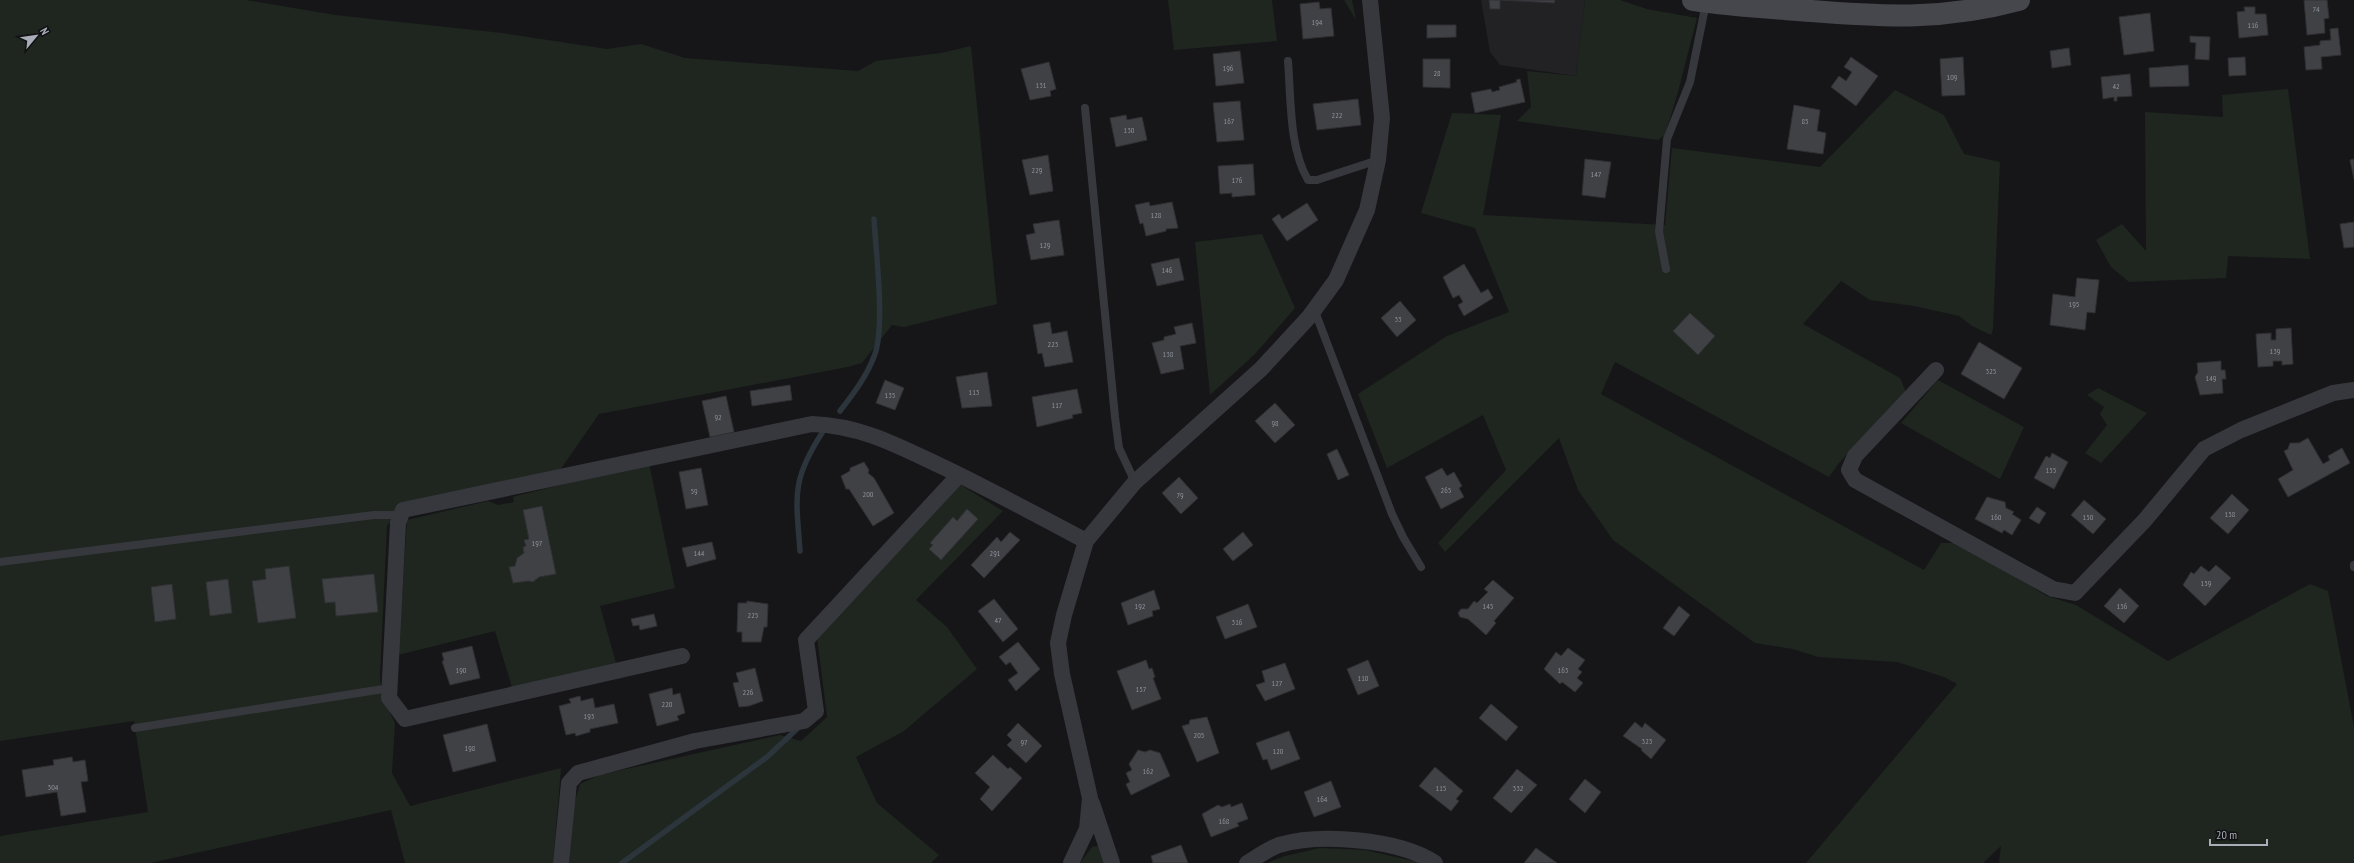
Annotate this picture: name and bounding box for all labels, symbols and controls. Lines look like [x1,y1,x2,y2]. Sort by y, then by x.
house number: 74 [2312,4,2320,14]
north arrow [16,16,56,56]
house number: 194 [1312,17,1323,27]
house number: 116 [2248,20,2259,30]
text: N [37,25,52,37]
house number: 196 [1223,63,1234,73]
house number: 28 [1433,68,1441,78]
house number: 109 [1947,72,1958,82]
house number: 131 [1036,80,1047,90]
house number: 42 [2112,81,2120,91]
house number: 222 [1332,110,1343,120]
house number: 167 [1224,116,1235,126]
house number: 85 [1801,116,1809,126]
house number: 130 [1124,125,1135,135]
house number: 229 [1032,165,1043,175]
house number: 147 [1591,169,1602,179]
house number: 176 [1232,175,1243,185]
house number: 128 [1151,210,1162,220]
house number: 129 [1040,240,1051,250]
house number: 146 [1162,265,1173,275]
house number: 195 [2069,299,2079,309]
house number: 33 [1394,314,1402,324]
house number: 223 [1048,339,1059,349]
house number: 139 [2270,346,2281,356]
house number: 138 [1163,349,1174,359]
house number: 325 [1986,366,1996,376]
house number: 149 [2206,373,2217,383]
house number: 113 [969,387,980,397]
house number: 135 [885,390,895,400]
house number: 117 [1052,400,1063,410]
house number: 92 [714,412,722,422]
house number: 98 [1271,418,1279,428]
house number: 155 [2046,465,2056,475]
house number: 265 [1441,485,1451,495]
house number: 59 [690,486,698,496]
house number: 200 [863,489,874,499]
house number: 79 [1176,490,1184,500]
house number: 158 [2225,509,2236,519]
house number: 160 [1991,512,2002,522]
house number: 150 [2083,512,2094,522]
house number: 197 [532,538,543,548]
house number: 144 [694,548,705,558]
house number: 291 [990,548,1001,558]
house number: 159 [2201,578,2212,588]
house number: 192 [1135,601,1146,611]
house number: 145 [1483,601,1493,611]
house number: 156 [2117,601,2128,611]
house number: 225 [748,610,758,620]
house number: 47 [994,615,1002,625]
house number: 316 [1232,617,1243,627]
house number: 190 [456,665,467,675]
house number: 163 [1558,665,1569,675]
house number: 110 [1358,673,1369,683]
house number: 127 [1272,678,1283,688]
house number: 157 [1136,684,1147,694]
house number: 226 [743,687,754,697]
house number: 220 [662,699,673,709]
house number: 193 [584,711,595,721]
house number: 205 [1194,730,1204,740]
house number: 323 [1642,736,1653,746]
house number: 97 [1020,737,1028,747]
house number: 198 [465,743,476,753]
house number: 120 [1273,746,1284,756]
house number: 162 [1143,766,1154,776]
house number: 304 [48,782,59,792]
house number: 115 [1436,783,1446,793]
house number: 332 [1513,783,1524,793]
house number: 164 [1317,794,1328,804]
house number: 168 [1219,816,1230,826]
scale bar [2210,821,2267,847]
text: 20 m [2216,827,2237,842]

